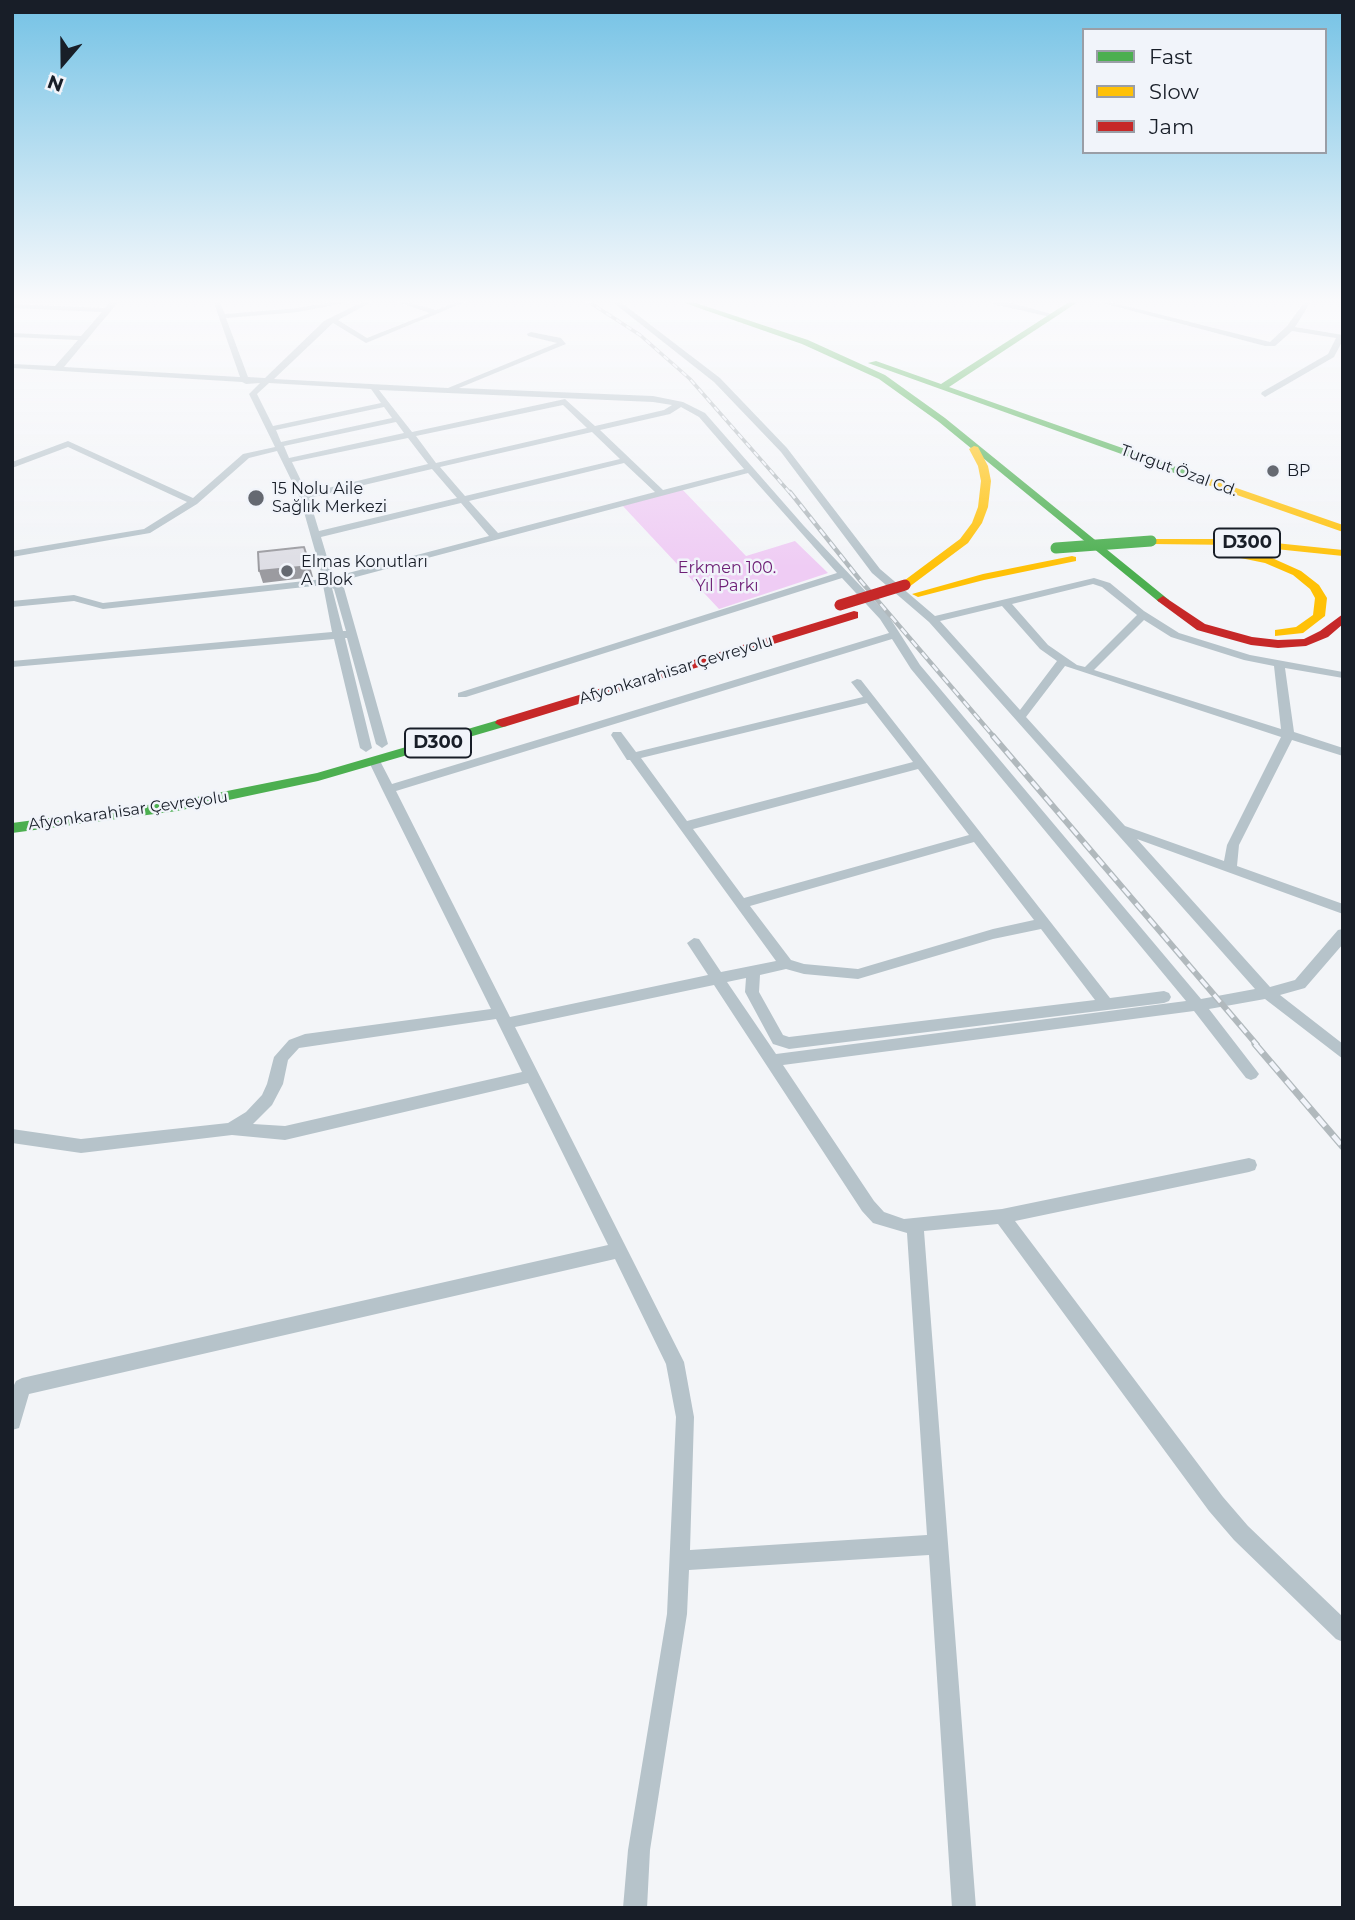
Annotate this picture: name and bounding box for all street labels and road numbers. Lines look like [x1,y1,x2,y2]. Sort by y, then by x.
street label: Turgut Özal Cd. [1118,441,1240,501]
road number: D300 [1214,528,1280,558]
street label: Afyonkarahisar Çevreyolu [577,631,775,709]
road number: D300 [405,728,471,758]
street label: Afyonkarahisar Çevreyolu [27,787,229,835]

